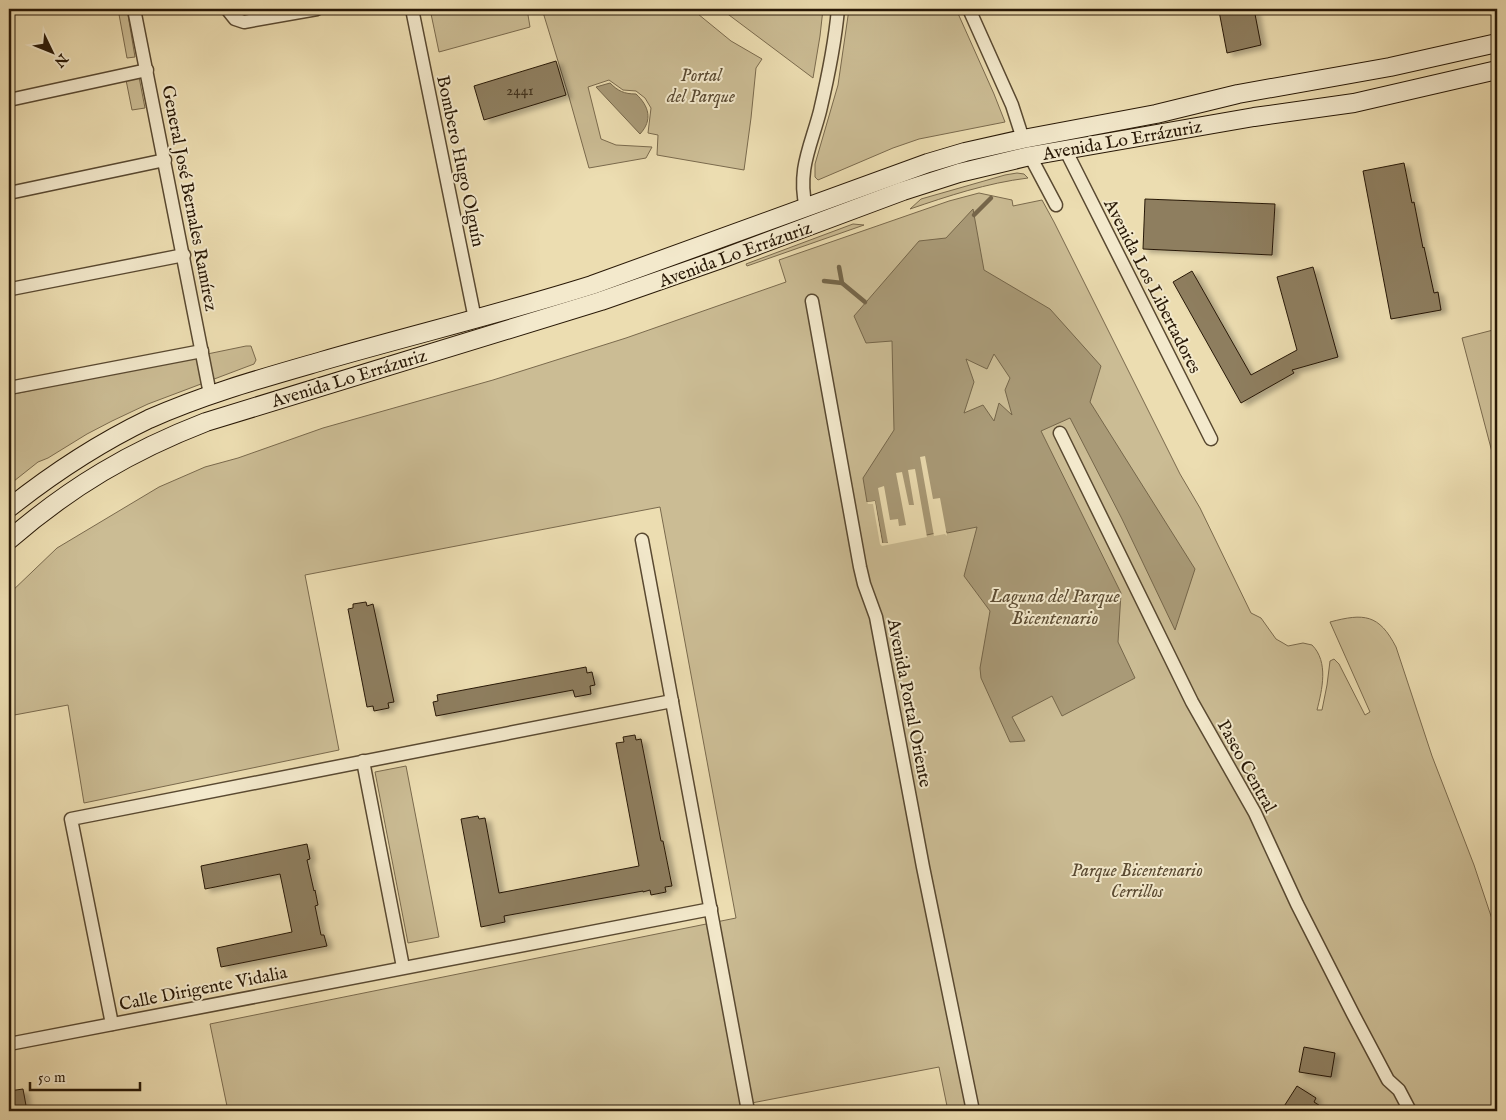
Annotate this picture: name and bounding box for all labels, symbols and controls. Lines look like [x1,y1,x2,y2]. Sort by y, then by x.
north arrow [28,28,78,78]
text: N [50,49,72,71]
park label: Portal del Parque [666,65,735,109]
street label: Bombero Hugo Olguín [430,73,489,250]
house number: 2441 [506,81,534,100]
street label: General José Bernales Ramírez [155,83,222,313]
street label: Avenida Lo Errázuriz [1040,116,1204,167]
street label: Avenida Los Libertadores [1097,195,1206,378]
street label: Avenida Lo Errázuriz [655,217,815,294]
street label: Avenida Lo Errázuriz [268,345,430,414]
water label: Laguna del Parque Bicentenario [989,585,1121,631]
street label: Avenida Portal Oriente [881,616,936,790]
street label: Paseo Central [1211,716,1281,817]
park label: Parque Bicentenario Cerrillos [1071,860,1203,904]
street label: Calle Dirigente Vidalia [117,962,289,1017]
scale bar [30,1060,140,1092]
text: 50 m [38,1068,66,1087]

